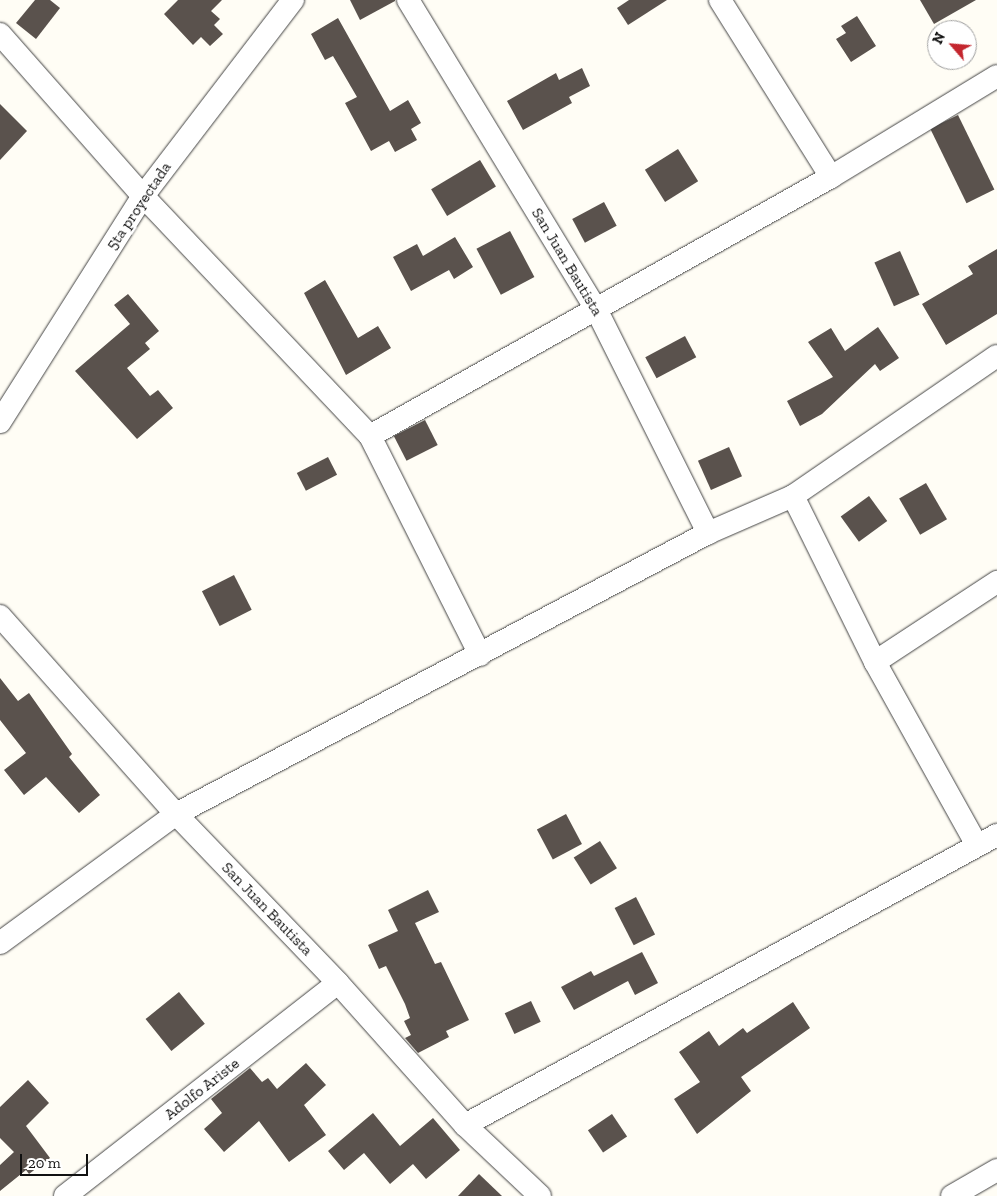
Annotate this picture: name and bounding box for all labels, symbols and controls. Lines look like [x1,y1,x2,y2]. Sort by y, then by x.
north arrow [927,20,977,70]
text: N [929,30,949,47]
street label: 5ta proyectada [103,158,175,254]
street label: San Juan Bautista [527,204,607,320]
street label: San Juan Bautista [217,858,317,960]
street label: Adolfo Ariste [161,1054,243,1124]
scale bar [22,1144,90,1176]
text: 20 m [28,1154,61,1172]

